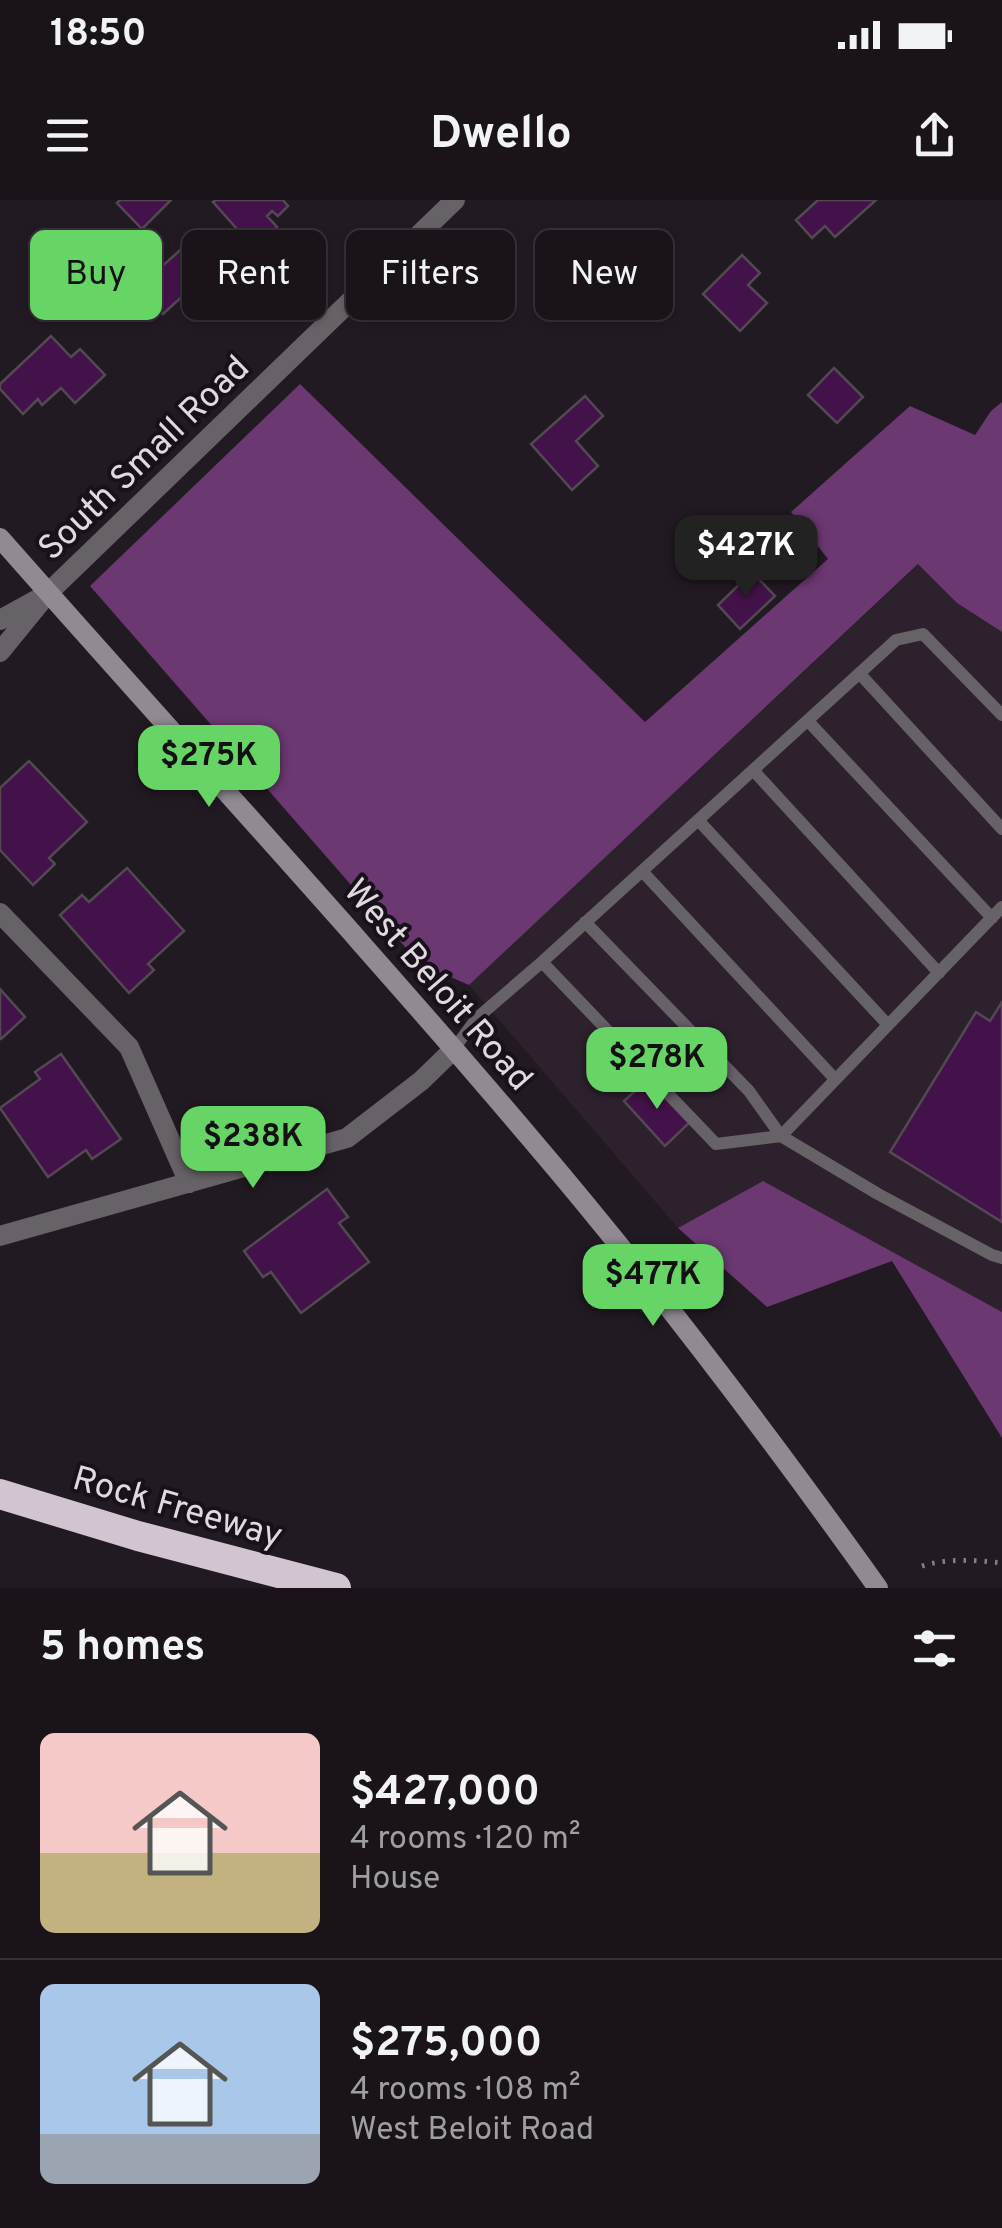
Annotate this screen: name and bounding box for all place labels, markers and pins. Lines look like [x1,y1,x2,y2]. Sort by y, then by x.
pin: $427K [676,515,816,600]
pin: $275K [139,725,279,810]
pin: $278K [587,1027,727,1112]
pin: $238K [183,1106,323,1191]
pin: $477K [583,1244,723,1329]

